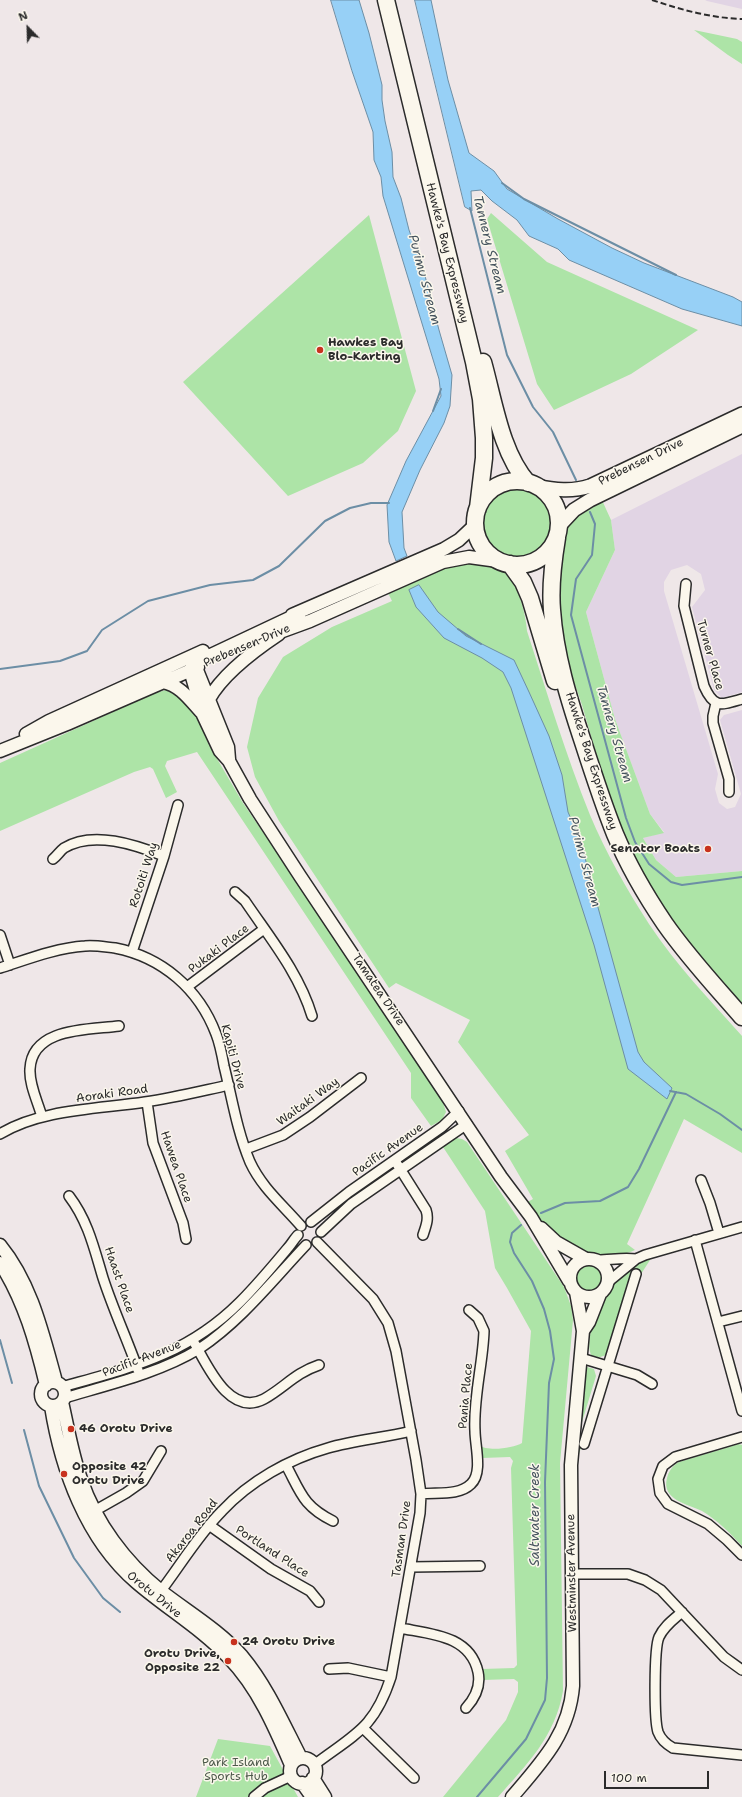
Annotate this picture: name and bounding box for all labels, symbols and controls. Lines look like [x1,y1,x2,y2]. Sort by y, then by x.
north arrow [8,8,48,48]
text: N [16,8,30,25]
street label: Hawke's Bay Expressway [423,181,471,325]
water label: Tannery Stream [469,194,509,296]
water label: Purimu Stream [404,233,444,327]
place label: Hawkes Bay Blo-Karting [328,336,403,364]
marker: Hawkes Bay Blo-Karting [315,345,325,355]
street label: Prebensen Drive [596,435,686,489]
street label: Turner Place [693,618,727,692]
street label: Prebensen Drive [201,621,293,671]
water label: Tannery Stream [593,683,635,785]
street label: Hawke's Bay Expressway [562,690,620,832]
water label: Purimu Stream [564,815,604,909]
street label: Rotoiti Way [127,840,161,910]
place label: Senator Boats [610,842,700,856]
marker: Senator Boats [703,844,713,854]
street label: Pukaki Place [186,921,252,977]
street label: Tamatea Drive [349,951,407,1029]
street label: Kapiti Drive [217,1023,249,1091]
street label: Waitaki Way [274,1075,342,1129]
street label: Aoraki Road [75,1082,149,1106]
street label: Pacific Avenue [350,1120,426,1180]
street label: Hawea Place [157,1129,195,1205]
street label: Haast Place [101,1245,137,1315]
street label: Pacific Avenue [101,1337,183,1381]
street label: Pania Place [456,1362,476,1430]
place label: 46 Orotu Drive [79,1422,173,1436]
marker: 46 Orotu Drive [66,1424,76,1434]
place label: Opposite 42 Orotu Drive [72,1460,147,1488]
water label: Saltwater Creek [528,1464,544,1566]
marker: Opposite 42 Orotu Drive [59,1469,69,1479]
street label: Akaroa Road [163,1496,221,1566]
street label: Tasman Drive [389,1499,415,1579]
street label: Westminster Avenue [564,1514,580,1632]
street label: Portland Place [233,1523,311,1581]
street label: Orotu Drive [124,1569,184,1621]
place label: 24 Orotu Drive [242,1635,335,1649]
marker: 24 Orotu Drive [229,1637,239,1647]
place label: Orotu Drive, Opposite 22 [144,1647,220,1675]
marker: Orotu Drive, Opposite 22 [223,1656,233,1666]
park label: Park Island Sports Hub [202,1756,270,1784]
scale bar [606,1763,711,1789]
text: 100 m [611,1770,647,1786]

